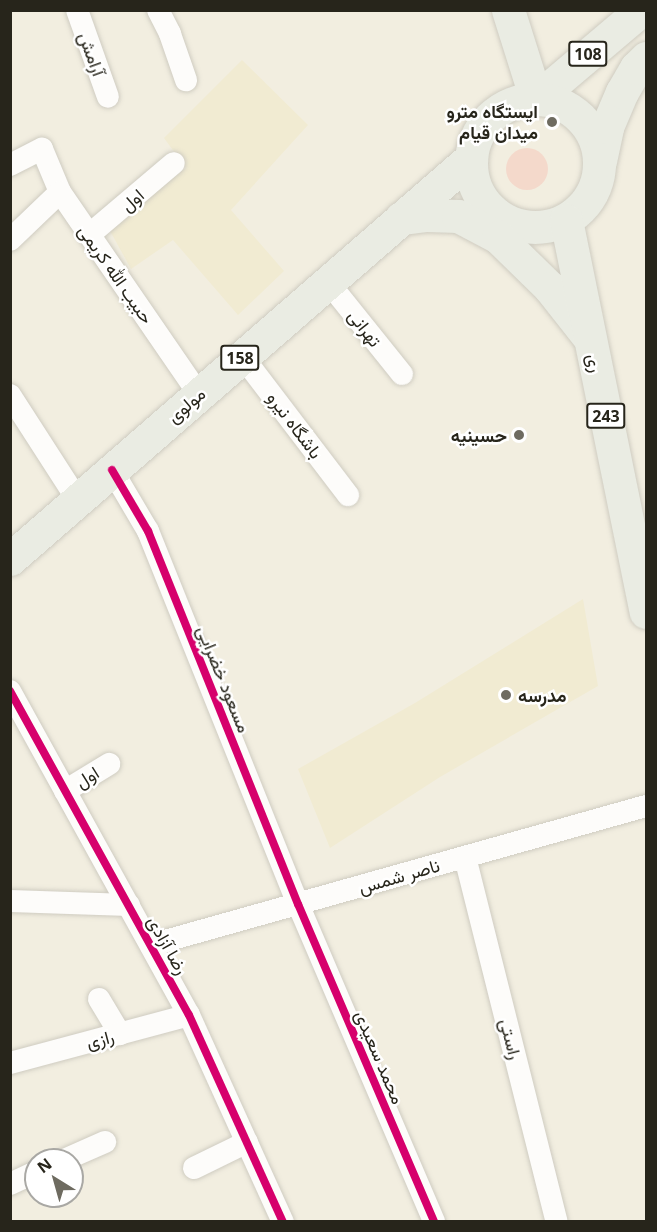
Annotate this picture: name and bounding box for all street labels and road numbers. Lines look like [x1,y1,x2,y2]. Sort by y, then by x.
street label: آرامش [74,29,110,79]
road number: 108 [567,41,609,67]
street label: اول [116,184,148,216]
street label: حبیب الله کریمی [74,220,158,328]
street label: تهرانی [344,305,386,351]
road number: 158 [219,345,261,371]
street label: ری [582,352,608,374]
street label: مولوی [163,383,209,427]
street label: باشگاه نیرو [263,387,327,463]
road number: 243 [585,403,627,429]
street label: مسعود خضرایی [193,622,255,736]
street label: اول [71,762,103,792]
street label: ناصر شمس [356,854,442,898]
street label: رضا آزادی [143,912,193,978]
street label: محمد سعیدی [351,1007,409,1107]
street label: راستی [496,1016,526,1062]
street label: رازی [84,1025,116,1053]

